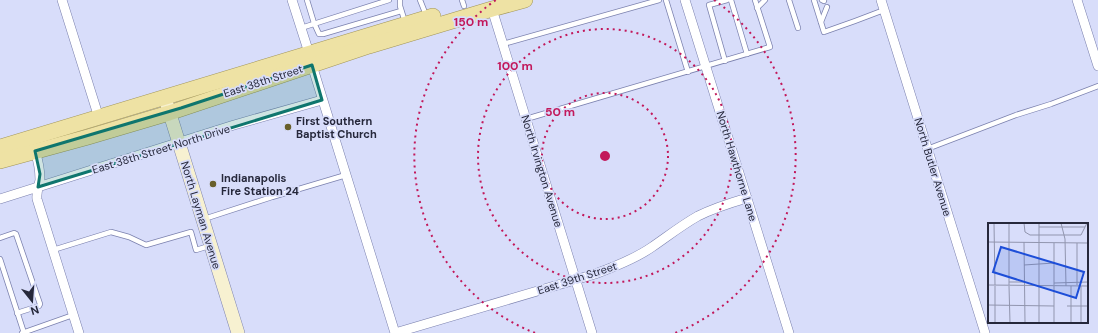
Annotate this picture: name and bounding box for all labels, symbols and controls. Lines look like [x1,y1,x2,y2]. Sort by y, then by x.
text: 150 m [454,14,488,30]
text: 100 m [497,58,533,74]
street label: East 38th Street [222,62,304,100]
text: 50 m [545,104,575,120]
street label: North Hawthorne Lane [714,109,760,223]
street label: North Irvington Avenue [518,113,566,229]
place label: First Southern Baptist Church [296,114,377,141]
street label: North Butler Avenue [911,116,955,218]
street label: East 38th Street North Drive [90,121,232,177]
marker: First Southern Baptist Church [283,122,293,132]
centre of rings [598,149,612,163]
street label: North Layman Avenue [178,159,224,271]
place label: Indianapolis Fire Station 24 [221,171,299,198]
marker: Indianapolis Fire Station 24 [208,179,218,189]
inset map [988,223,1088,323]
street label: East 39th Street [536,259,618,297]
north arrow [12,281,52,321]
text: N [29,303,41,318]

